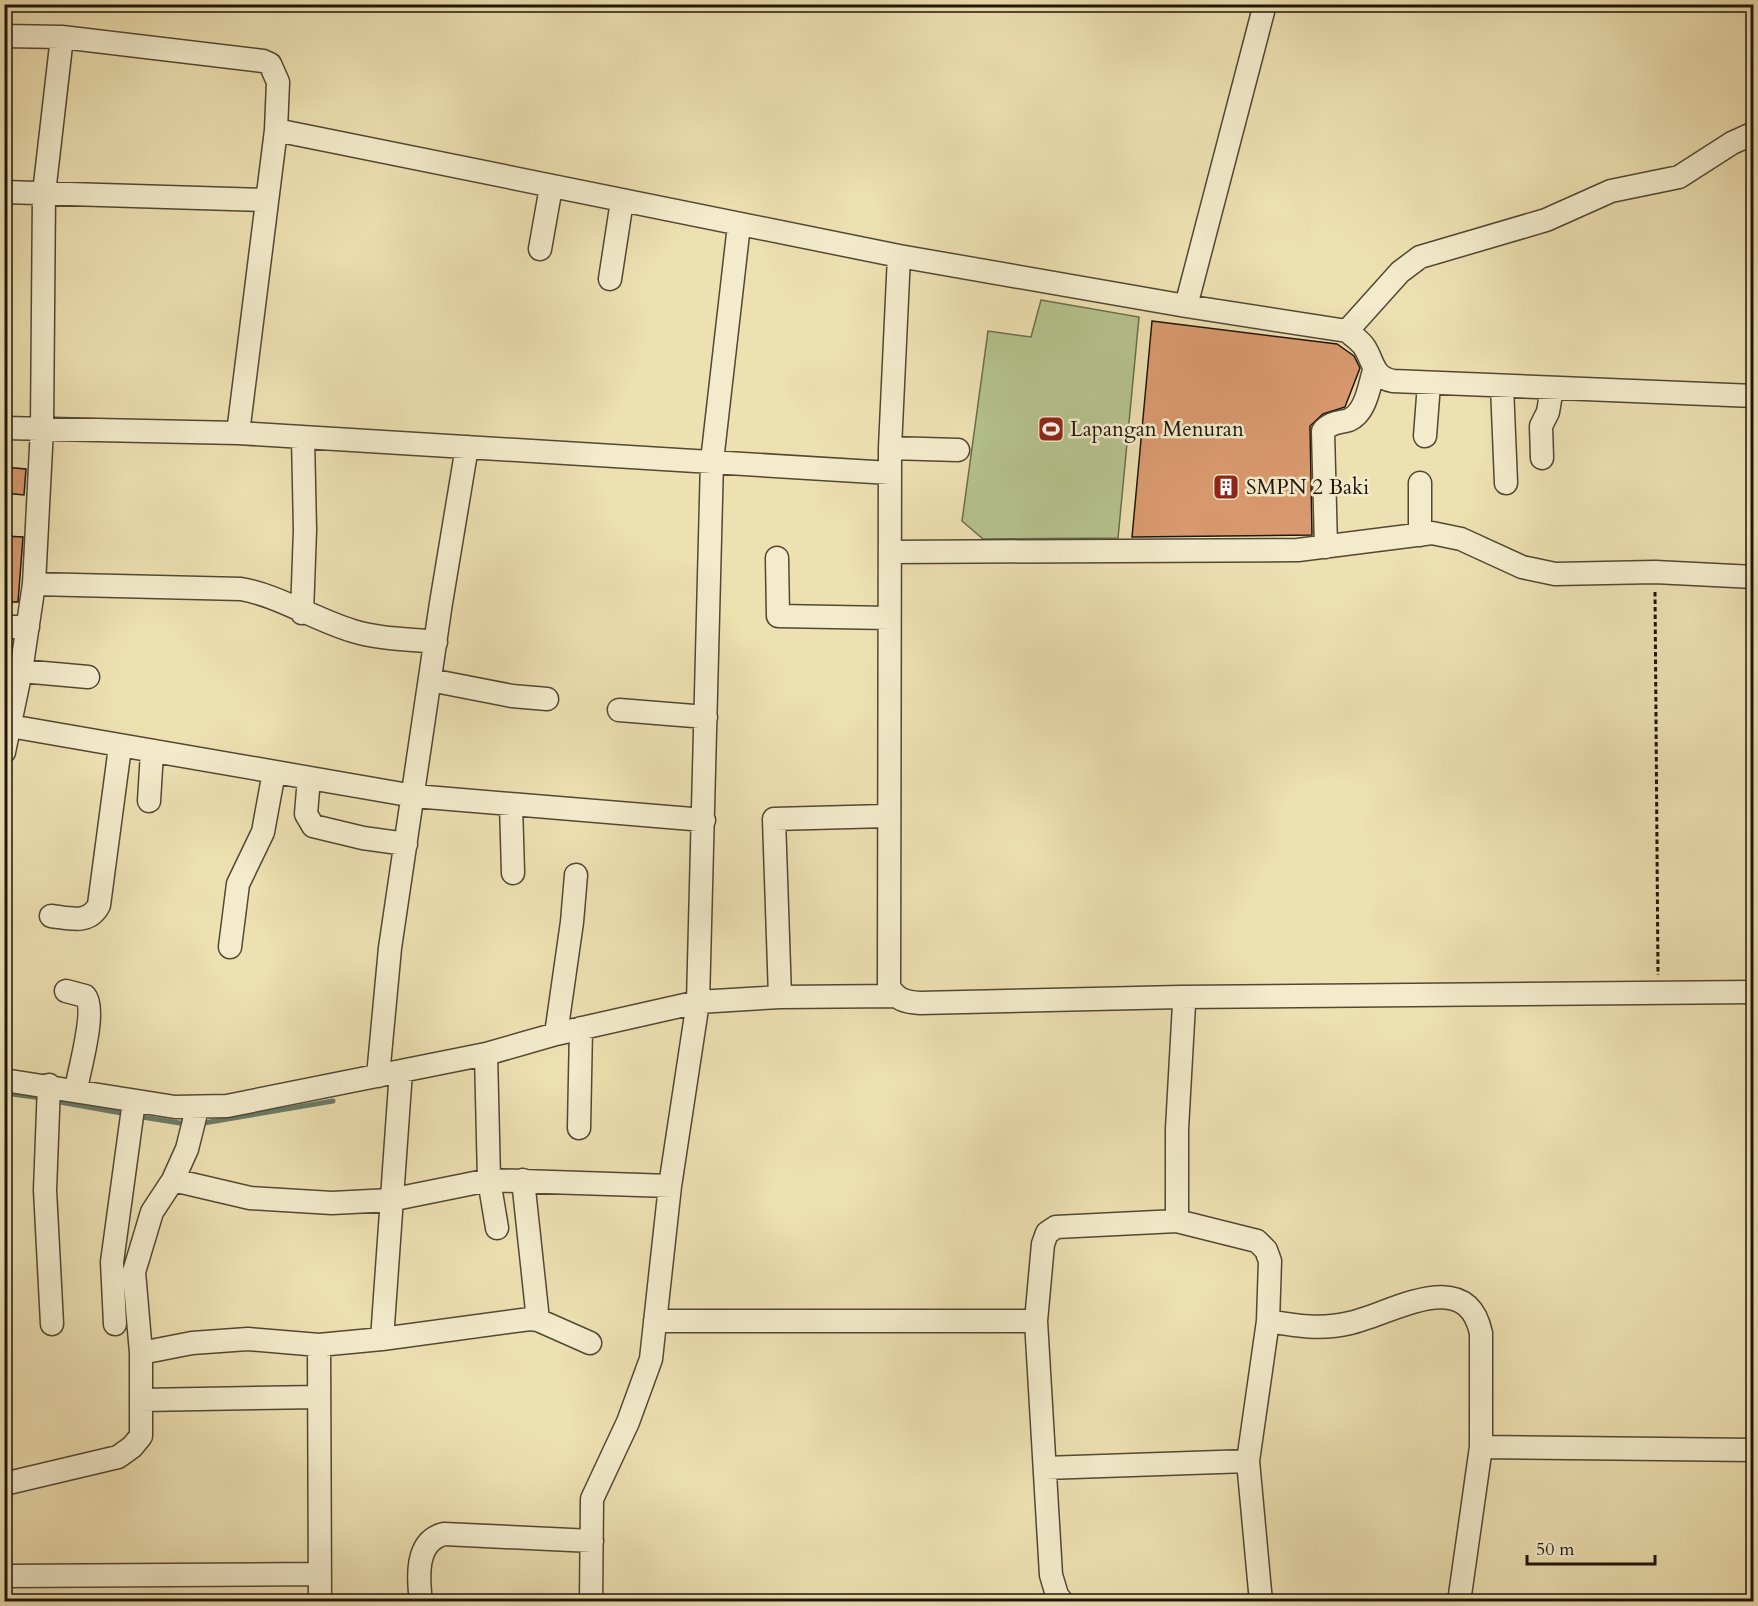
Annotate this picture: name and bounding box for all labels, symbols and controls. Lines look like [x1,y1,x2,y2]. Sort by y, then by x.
sports icon: Lapangan Menuran [1036,414,1066,444]
place label: Lapangan Menuran [1070,415,1244,444]
building icon: SMPN 2 Baki [1211,472,1241,502]
place label: SMPN 2 Baki [1246,473,1369,502]
scale bar [1527,1528,1654,1566]
text: 50 m [1536,1537,1575,1562]

